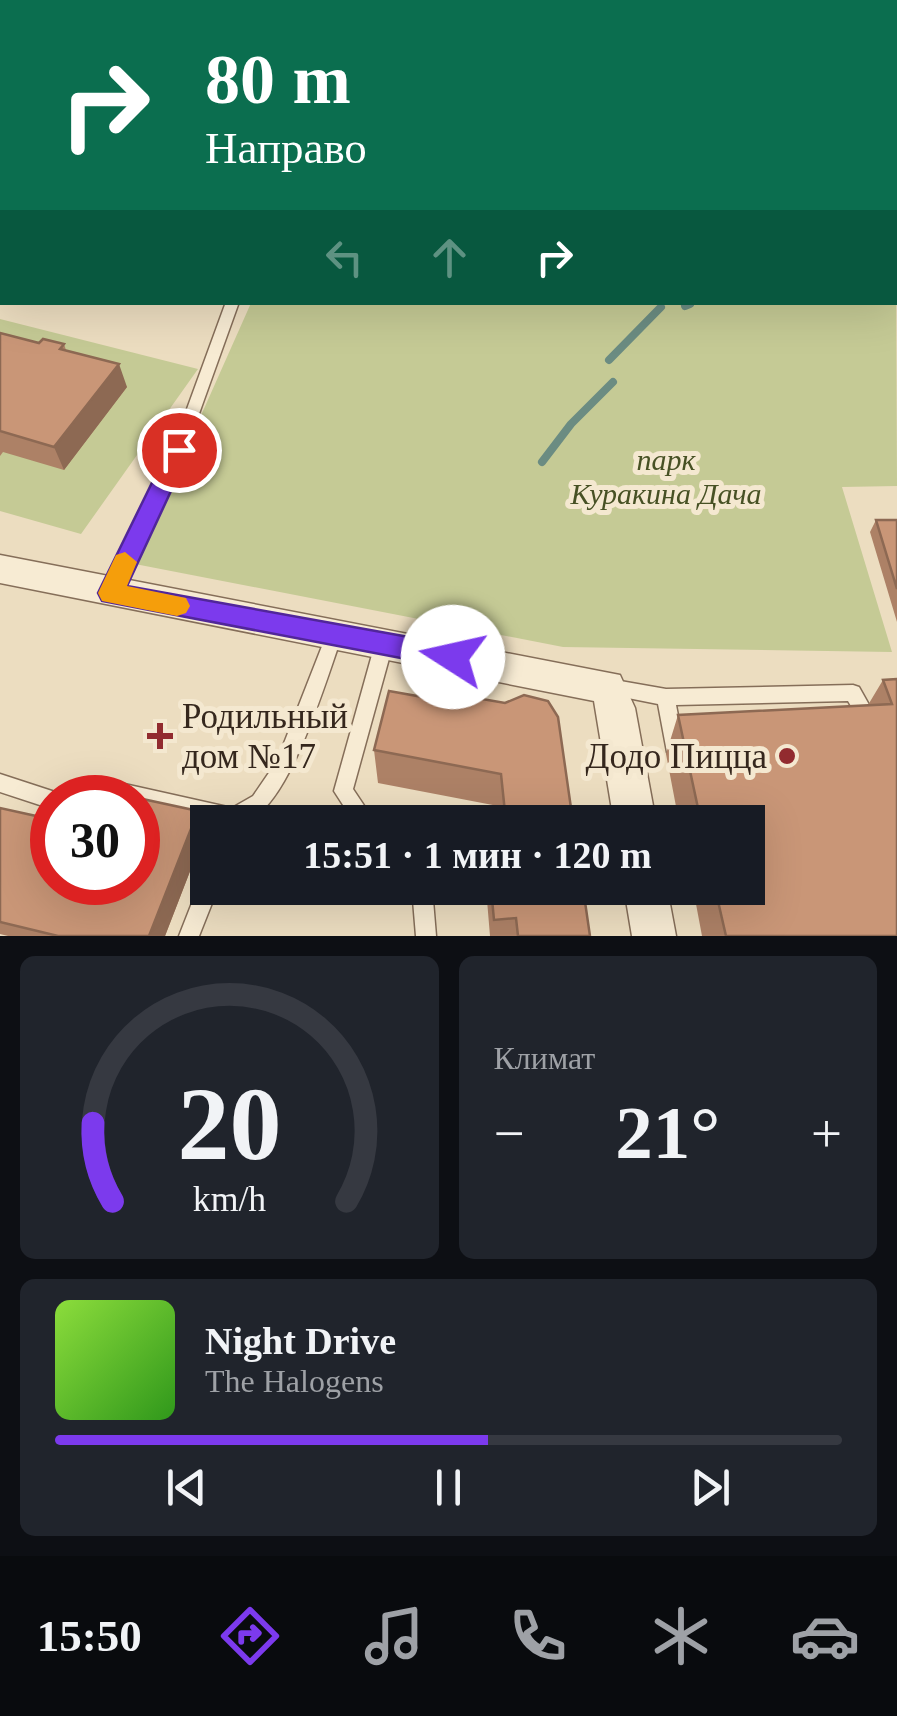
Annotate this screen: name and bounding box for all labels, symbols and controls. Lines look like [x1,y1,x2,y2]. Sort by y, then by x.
icon: right [40,40,170,170]
text: 80 m [205,41,351,118]
text: Направо [205,123,367,173]
icon: left [317,230,372,285]
icon: ahead [422,230,477,285]
icon: right [527,230,582,285]
pin [137,408,222,493]
icon: arrive [152,423,207,478]
park label: парк Куракина Дача [570,443,761,510]
position arrow [401,605,505,709]
place label: Родильный дом №17 [182,697,348,776]
marker: Родильный дом №17 [147,723,173,749]
place label: Додо Пицца [586,737,767,776]
marker: Додо Пицца [776,745,798,767]
speed limit sign: 30 [30,775,160,905]
text: 15:51 · 1 мин · 120 m [303,834,652,876]
text: Климат [494,1040,595,1076]
text: 20 [177,1066,281,1181]
text: 21° [615,1091,720,1174]
text: − [494,1103,525,1164]
text: + [811,1103,842,1164]
text: km/h [193,1179,266,1219]
text: Night Drive [205,1320,396,1362]
text: The Halogens [205,1363,384,1399]
icon: previous [159,1460,214,1515]
icon: pause [421,1460,476,1515]
icon: next [683,1460,738,1515]
icon: directions [215,1601,285,1671]
icon: music [359,1601,429,1671]
icon: phone [503,1601,573,1671]
icon: climate [646,1601,716,1671]
icon: car [790,1601,860,1671]
text: 15:50 [37,1611,142,1661]

